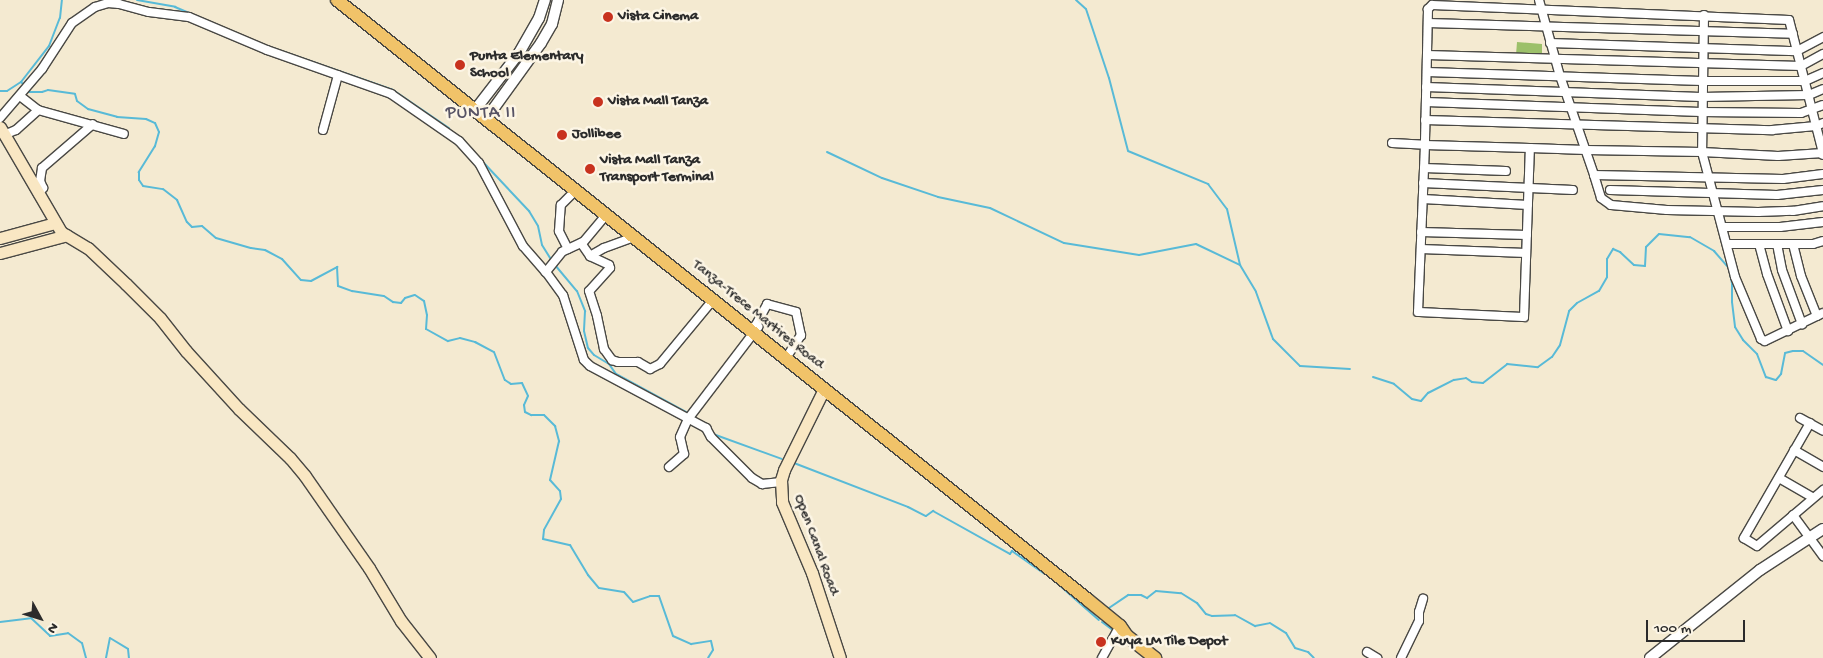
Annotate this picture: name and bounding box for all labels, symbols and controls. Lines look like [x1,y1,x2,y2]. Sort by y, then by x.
place label: Vista Cinema [618,8,698,26]
marker: Vista Cinema [602,11,614,23]
place label: Punta Elementary School [470,47,583,82]
marker: Punta Elementary School [454,59,466,71]
place label: Vista Mall Tanza [608,93,708,111]
marker: Vista Mall Tanza [592,96,604,108]
district label: PUNTA II [445,103,517,125]
place label: Jollibee [572,126,621,144]
marker: Jollibee [556,129,568,141]
place label: Vista Mall Tanza Transport Terminal [600,151,714,186]
marker: Vista Mall Tanza Transport Terminal [584,163,596,175]
street label: Tanza-Trece Martires Road [688,256,828,374]
street label: Open Canal Road [789,492,843,598]
north arrow [15,593,65,643]
scale bar [1648,610,1747,642]
text: N [43,619,62,637]
text: 100 m [1654,620,1691,638]
place label: Kuya LM Tile Depot [1111,633,1227,651]
marker: Kuya LM Tile Depot [1095,636,1107,648]

